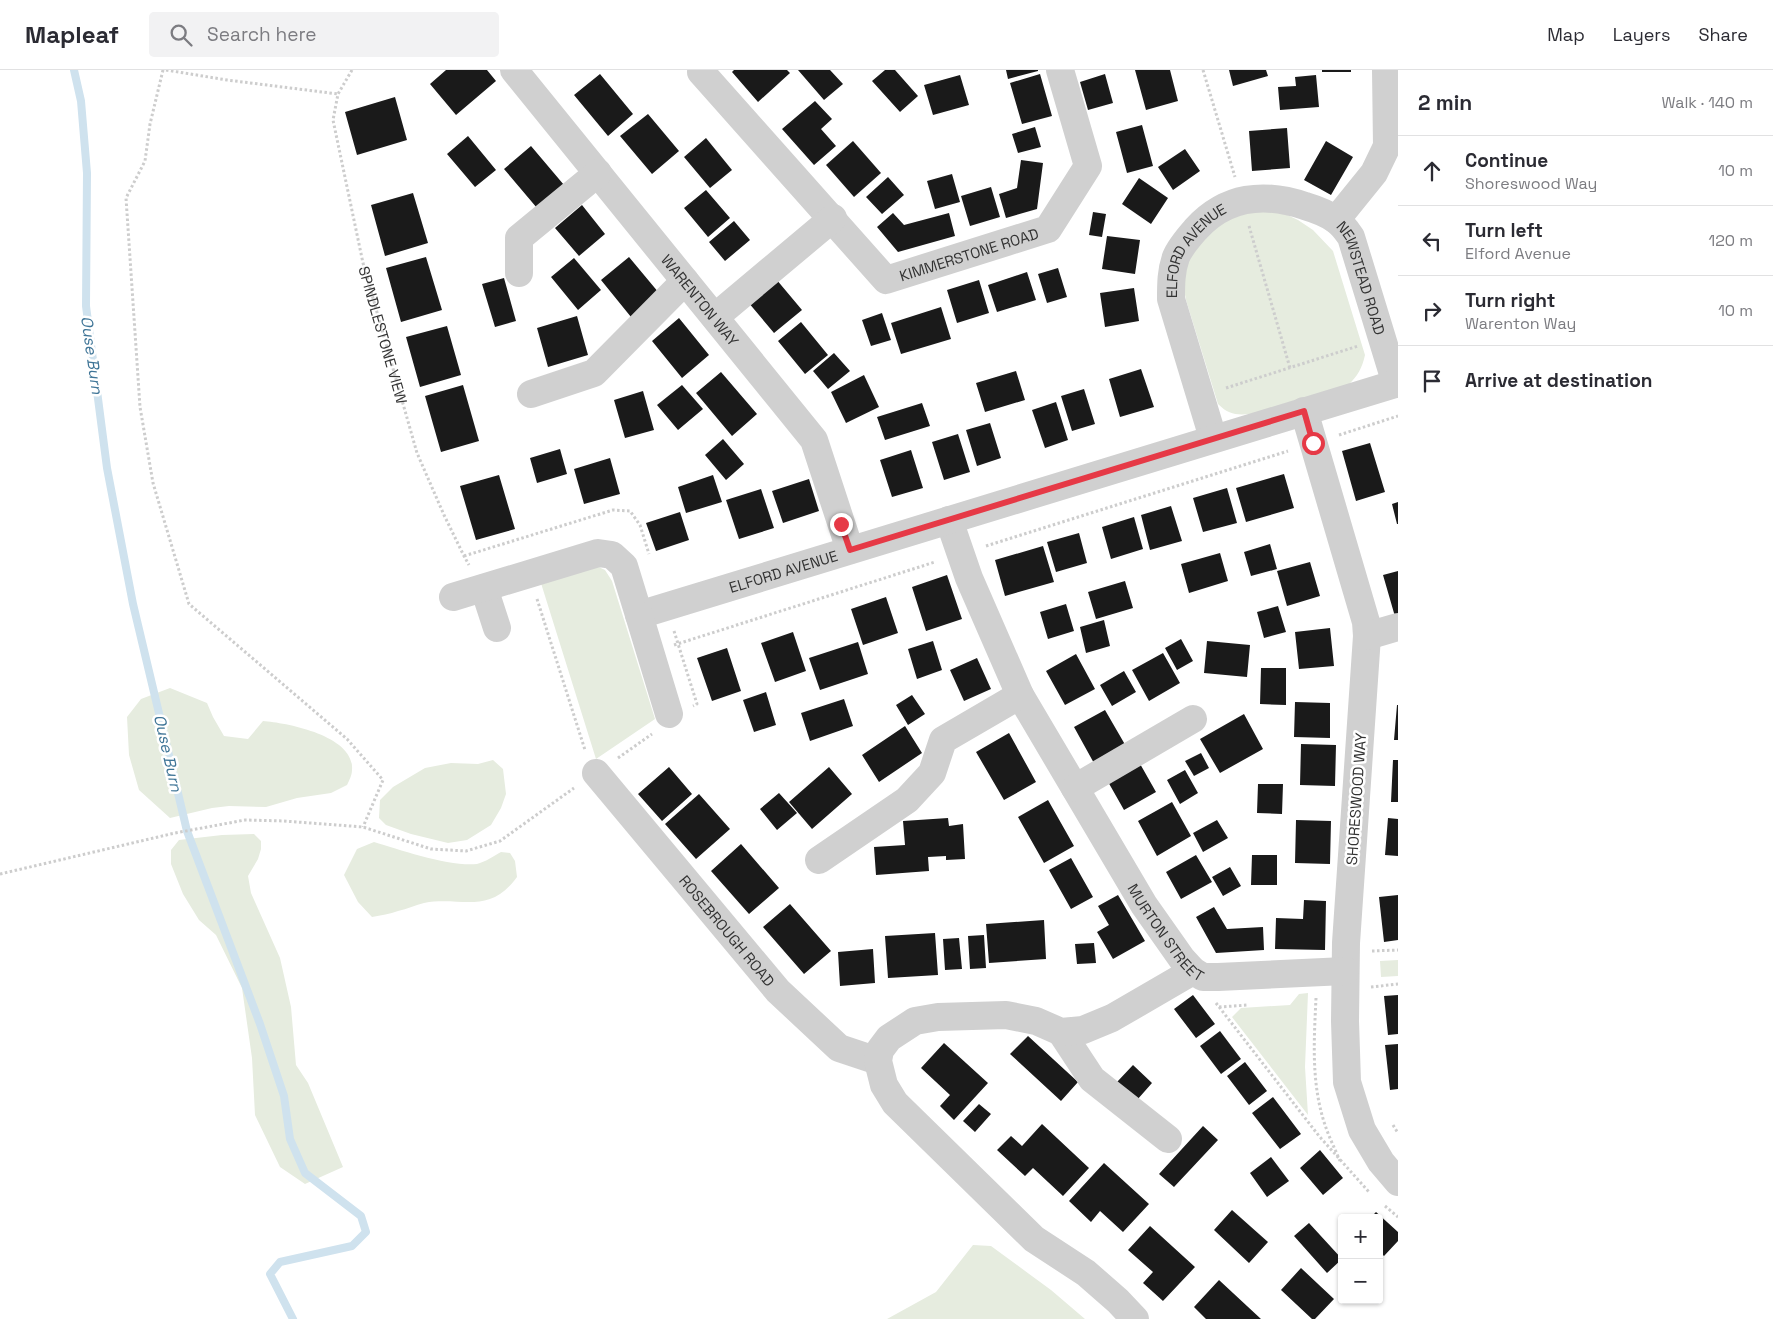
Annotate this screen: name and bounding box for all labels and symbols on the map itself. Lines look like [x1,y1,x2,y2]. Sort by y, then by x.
street label: ELFORD AVENUE [1161,199,1229,298]
street label: NEWSTEAD ROAD [1333,217,1390,337]
street label: KIMMERSTONE ROAD [897,223,1041,285]
street label: WARENTON WAY [658,250,743,350]
street label: SPINDLESTONE VIEW [355,264,412,406]
water label: Ouse Burn [76,315,108,397]
route start [1302,432,1325,455]
route end [830,513,853,536]
street label: ELFORD AVENUE [727,545,840,596]
water label: Ouse Burn [149,712,187,795]
street label: SHORESWOOD WAY [1342,732,1370,866]
street label: ROSEBROUGH ROAD [676,871,779,990]
street label: MURTON STREET [1124,880,1208,985]

